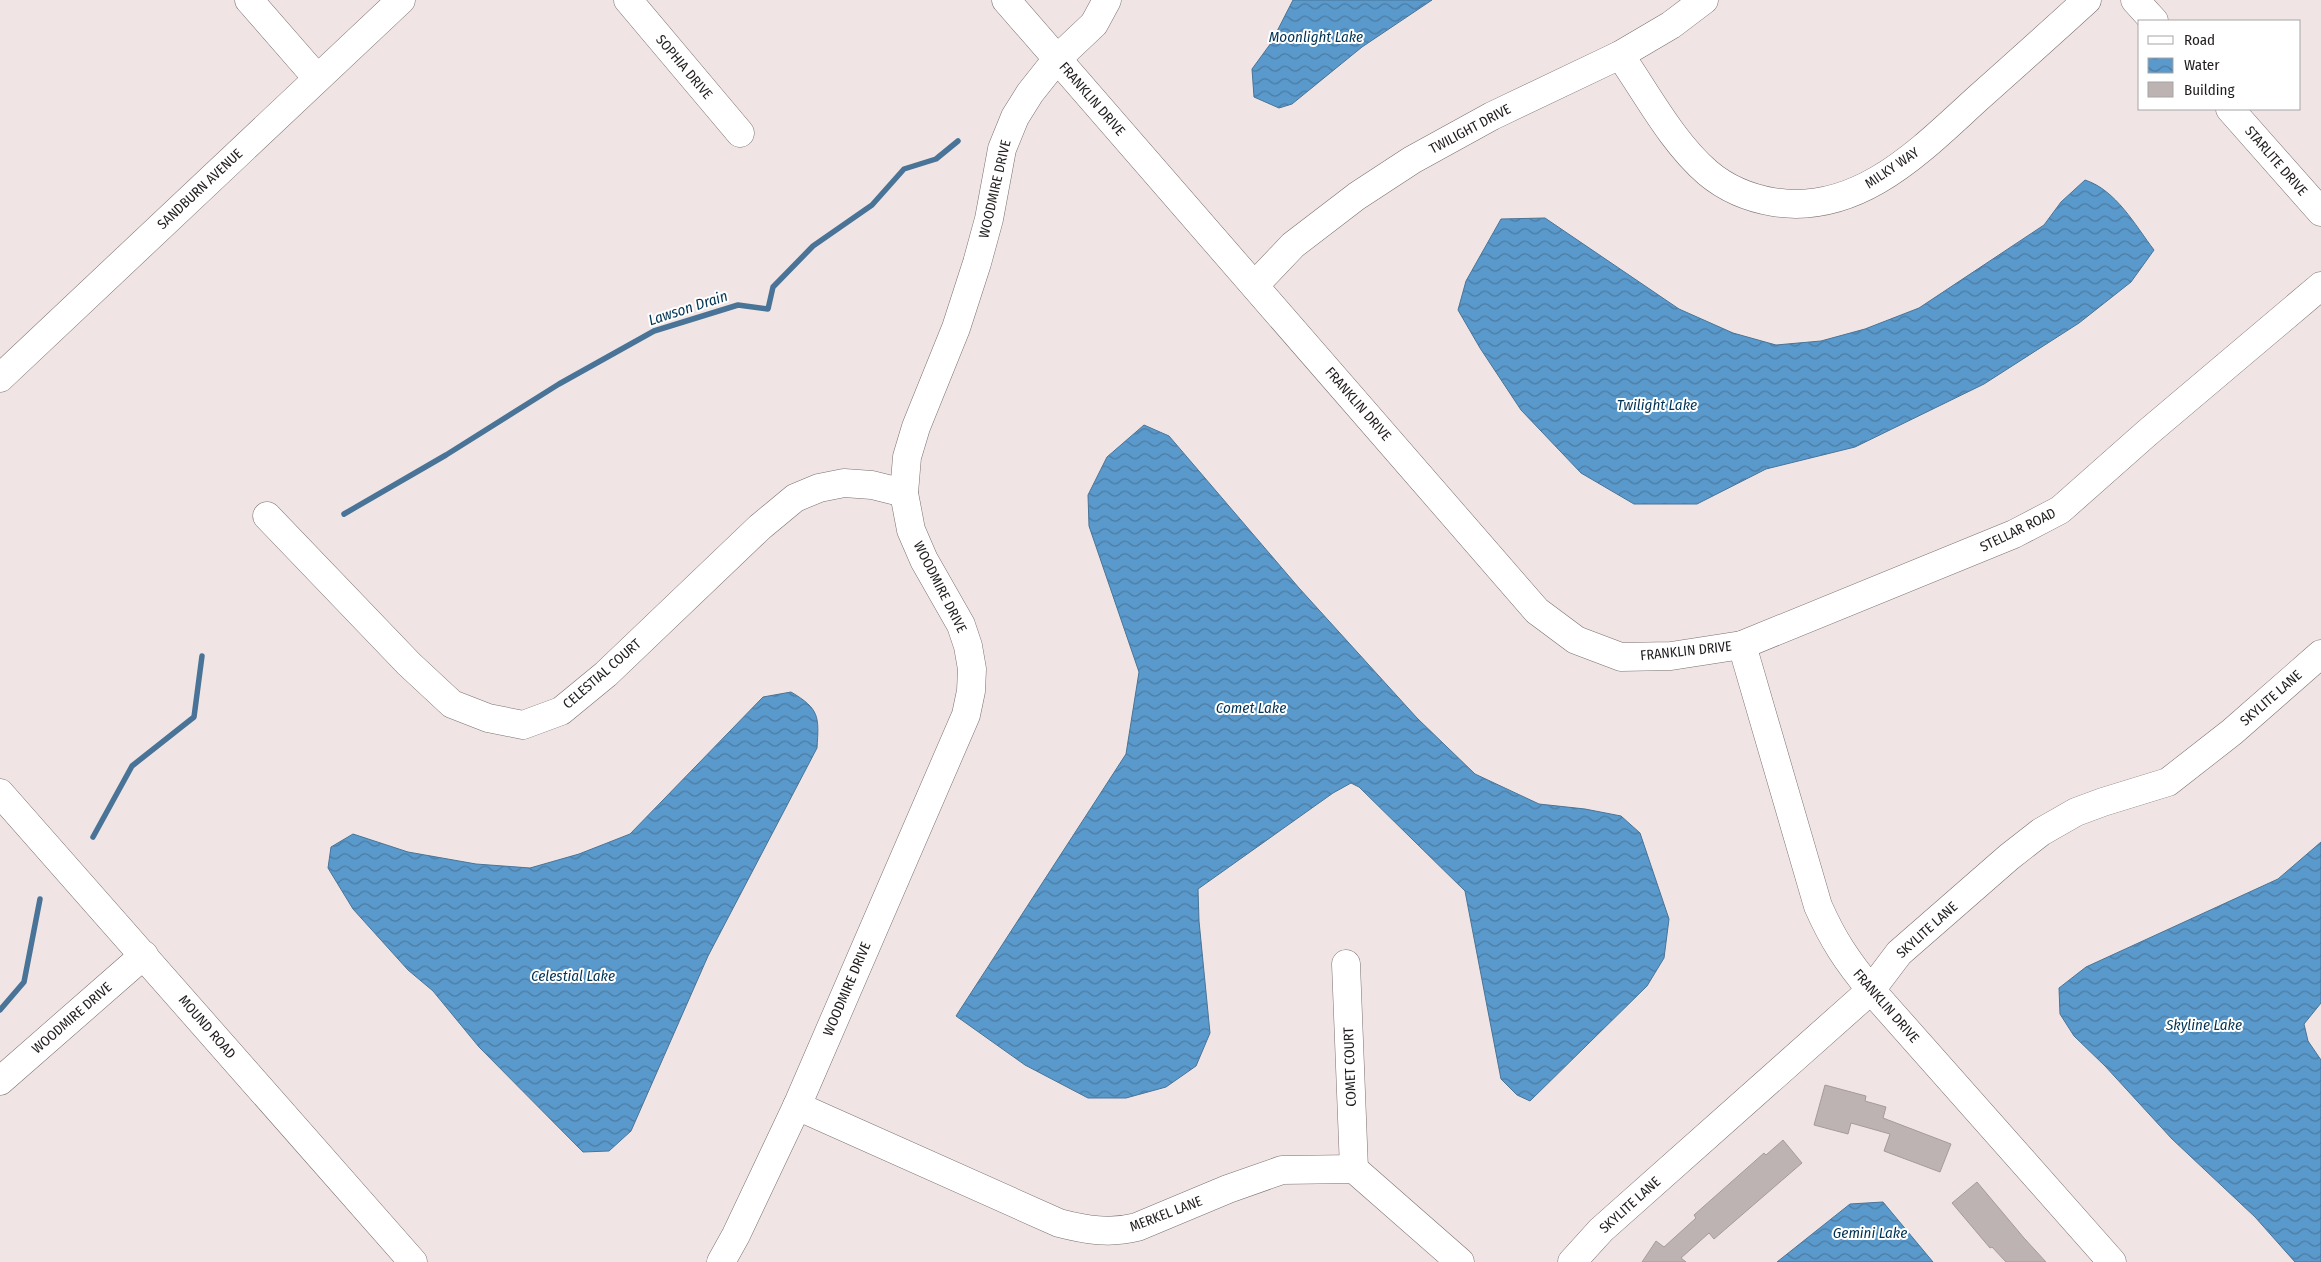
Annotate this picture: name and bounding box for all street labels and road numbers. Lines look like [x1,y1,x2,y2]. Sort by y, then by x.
street label: SOPHIA DRIVE [652,31,716,103]
street label: FRANKLIN DRIVE [1055,59,1129,140]
street label: TWILIGHT DRIVE [1426,100,1514,158]
street label: STARLITE DRIVE [2241,123,2311,200]
street label: WOODMIRE DRIVE [975,138,1015,240]
street label: MILKY WAY [1862,144,1922,192]
street label: SANDBURN AVENUE [154,145,246,233]
street label: FRANKLIN DRIVE [1321,364,1395,445]
street label: STELLAR ROAD [1977,504,2059,556]
street label: WOODMIRE DRIVE [910,538,971,636]
street label: CELESTIAL COURT [560,635,645,712]
street label: FRANKLIN DRIVE [1639,638,1733,664]
street label: SKYLITE LANE [2237,666,2306,729]
street label: SKYLITE LANE [1893,898,1961,962]
street label: WOODMIRE DRIVE [820,939,875,1039]
street label: FRANKLIN DRIVE [1849,966,1923,1047]
street label: WOODMIRE DRIVE [29,978,116,1057]
street label: MOUND ROAD [175,992,239,1062]
street label: COMET COURT [1340,1026,1360,1107]
street label: SKYLITE LANE [1596,1173,1664,1237]
street label: MERKEL LANE [1127,1192,1205,1236]

